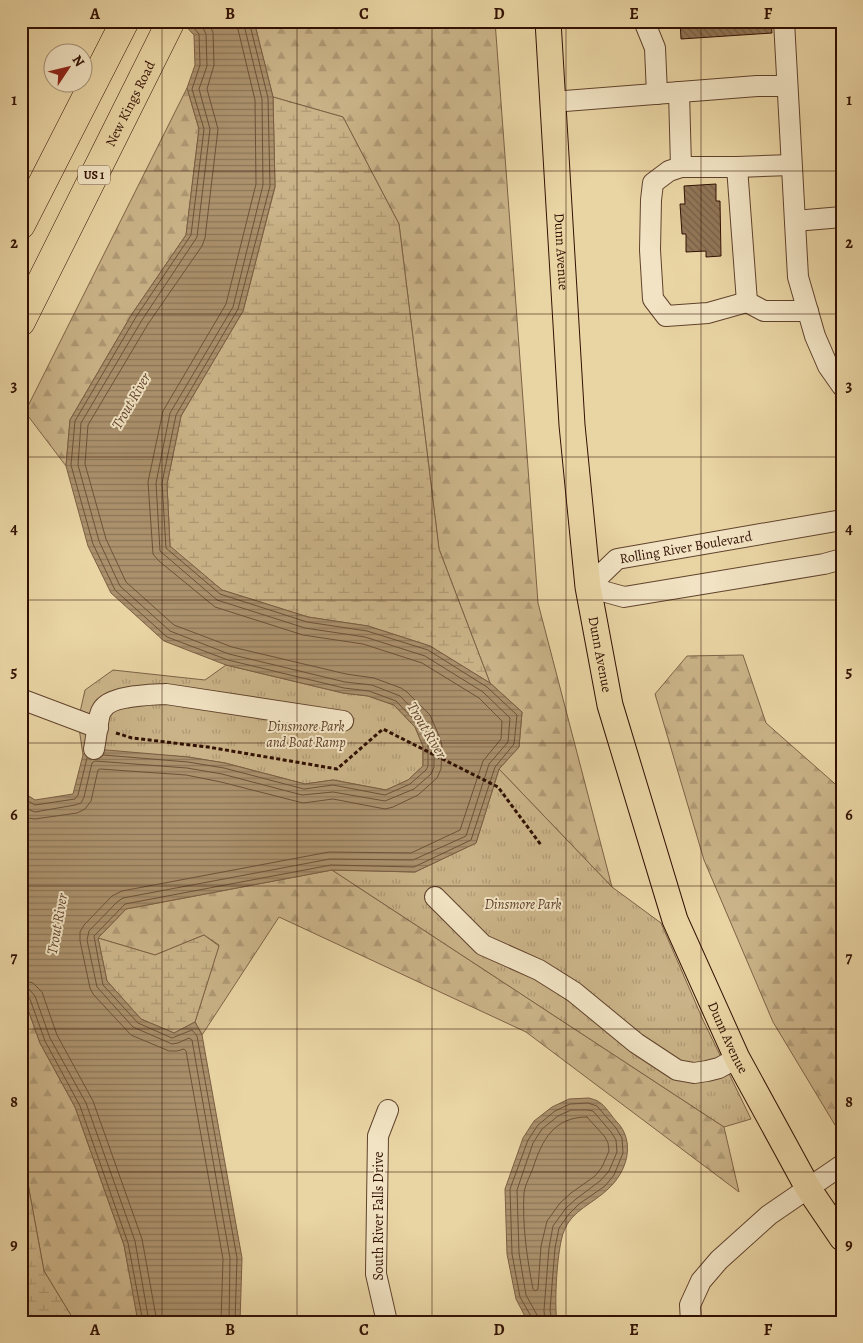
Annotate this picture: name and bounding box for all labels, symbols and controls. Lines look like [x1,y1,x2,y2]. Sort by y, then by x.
text: A [89,3,101,25]
text: B [225,3,235,25]
text: C [359,3,369,25]
text: D [493,3,505,25]
text: E [629,3,639,25]
text: F [764,3,773,25]
north arrow [42,42,92,92]
text: N [68,51,89,70]
street label: New Kings Road [100,57,159,150]
text: 1 [11,89,17,111]
text: 1 [846,89,852,111]
road number: US 1 [78,166,110,184]
street label: Dunn Avenue [550,212,573,291]
text: 2 [10,232,18,254]
text: 2 [845,232,853,254]
water label: Trout River [107,368,156,433]
text: 3 [11,375,18,397]
text: 3 [846,375,853,397]
text: 4 [10,518,18,540]
text: 4 [845,518,853,540]
street label: Rolling River Boulevard [618,526,754,568]
street label: Dunn Avenue [584,615,617,694]
text: 5 [11,661,18,683]
text: 5 [846,661,853,683]
water label: Trout River [402,698,452,762]
park label: Dinsmore Park and Boat Ramp [266,717,346,752]
text: 6 [10,804,18,826]
text: 6 [845,804,853,826]
water label: Trout River [42,891,72,956]
park label: Dinsmore Park [484,895,562,914]
text: 7 [11,947,18,969]
text: 7 [846,947,853,969]
street label: Dunn Avenue [703,998,753,1077]
text: 8 [10,1091,18,1113]
text: 8 [845,1091,853,1113]
street label: South River Falls Drive [369,1151,388,1281]
text: 9 [10,1234,18,1256]
text: 9 [845,1234,853,1256]
text: A [89,1319,101,1341]
text: B [225,1319,235,1341]
text: C [359,1319,369,1341]
text: D [493,1319,505,1341]
text: E [629,1319,639,1341]
text: F [764,1319,773,1341]

